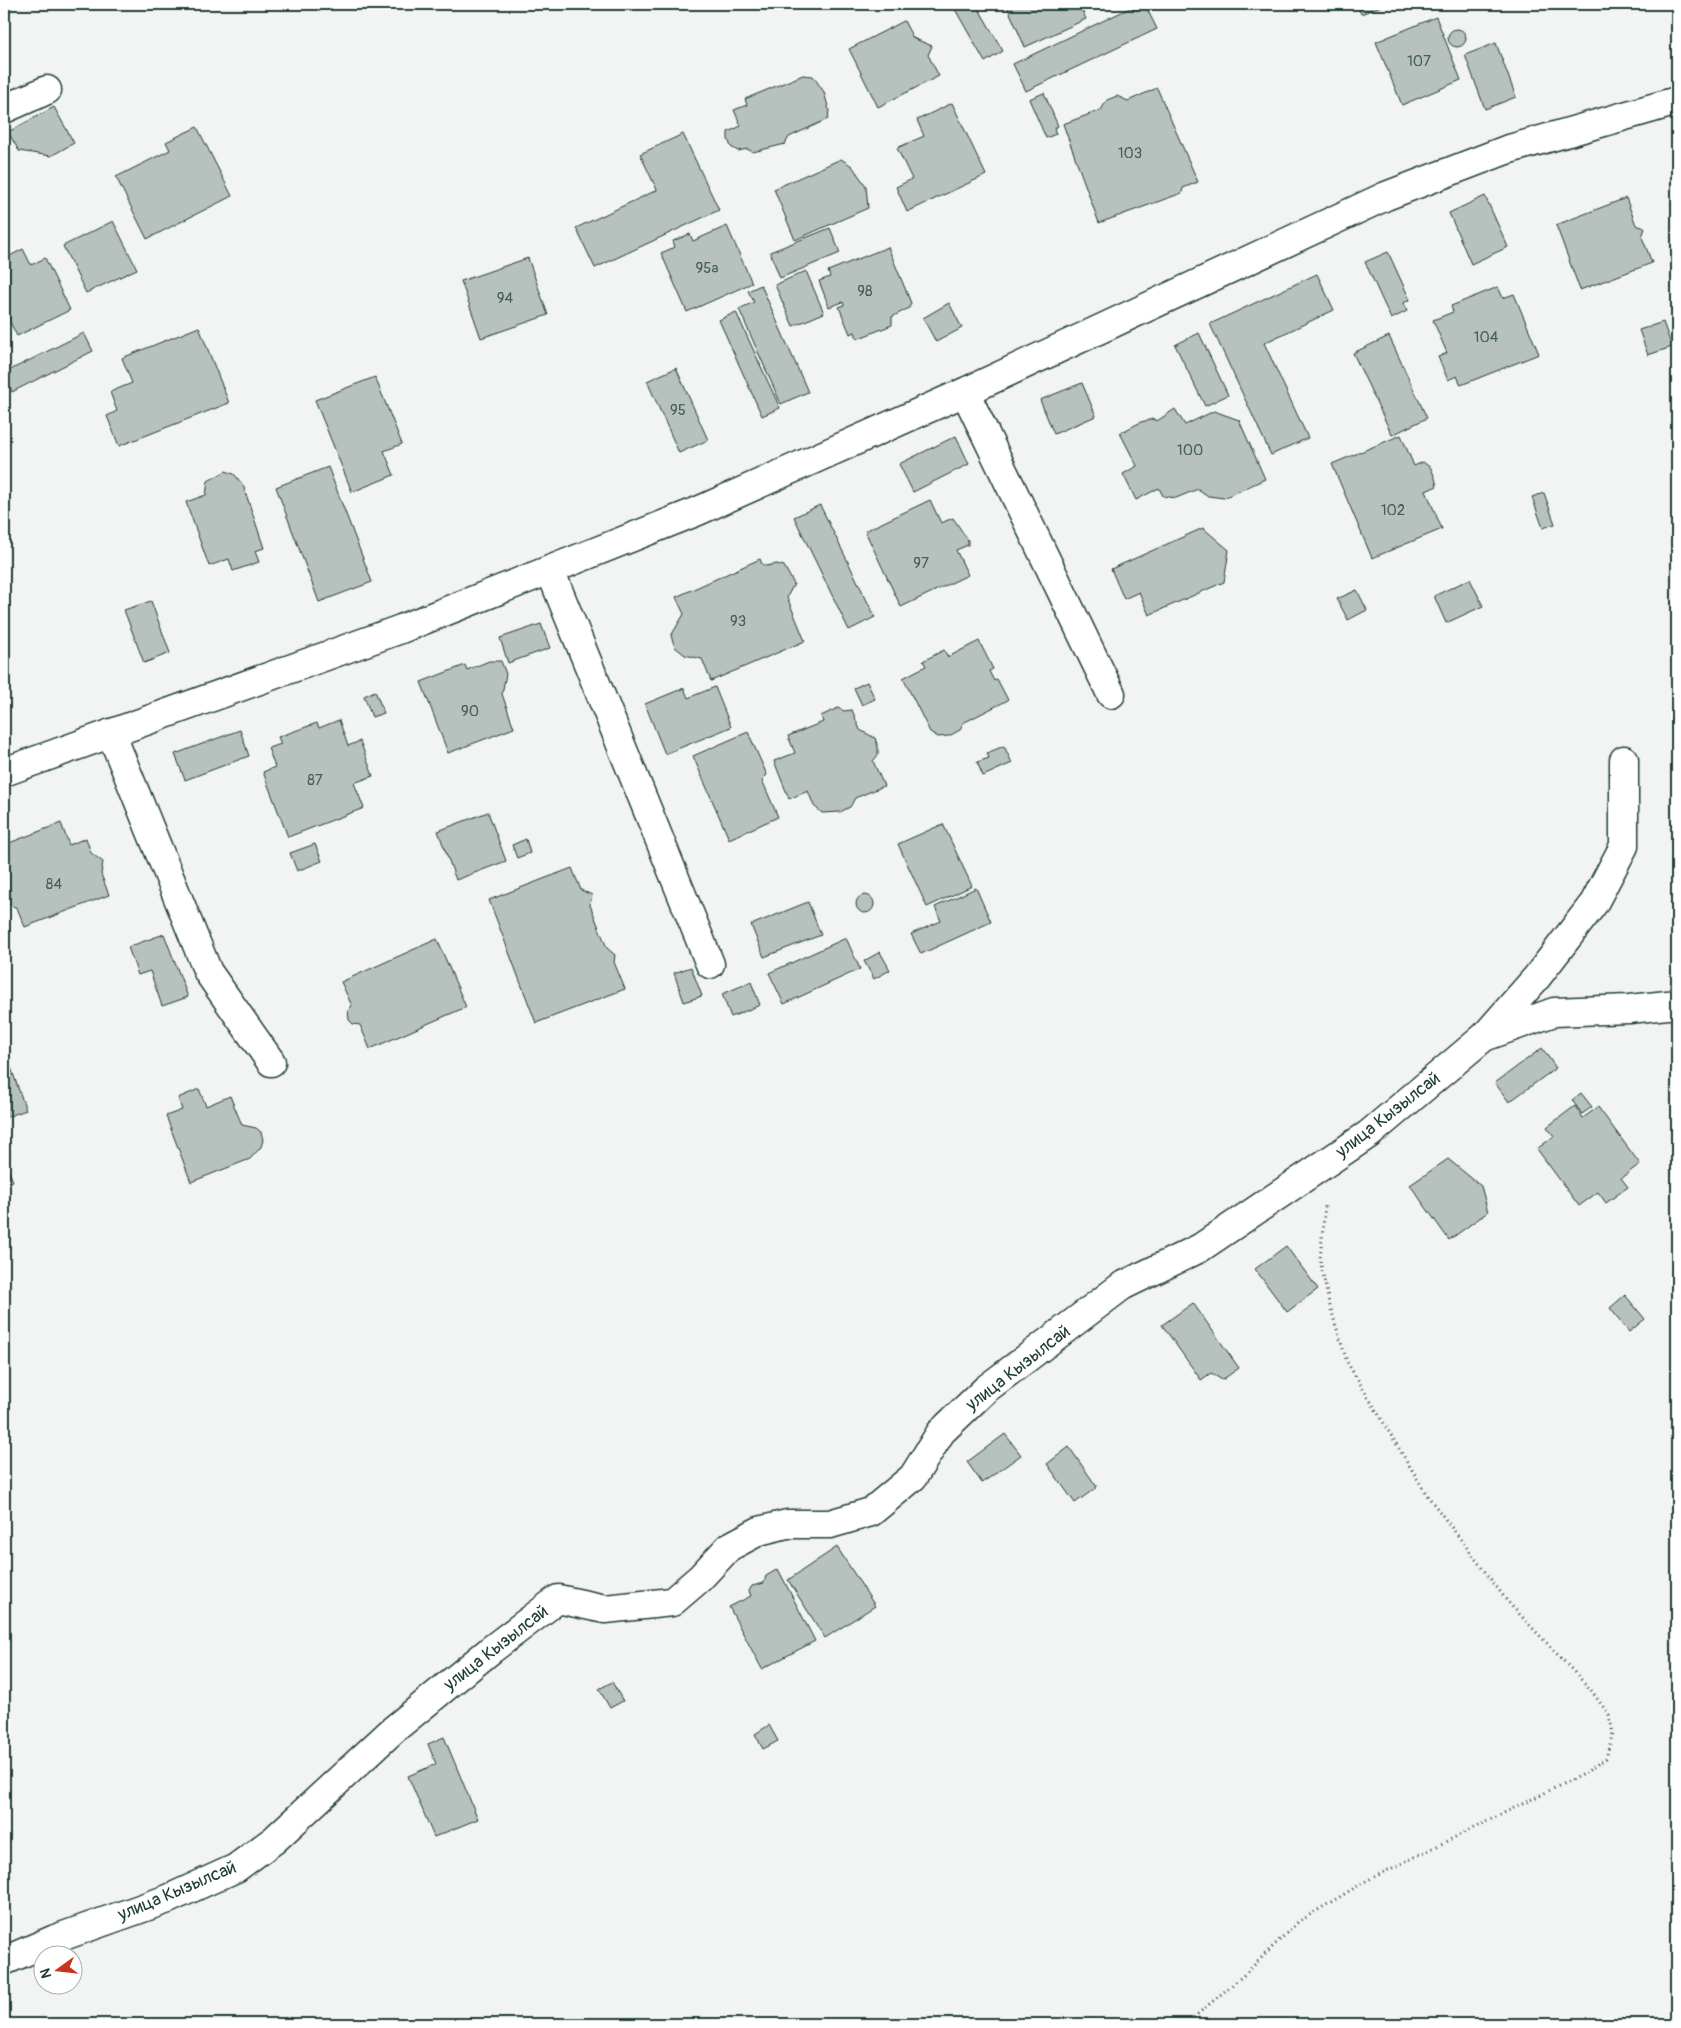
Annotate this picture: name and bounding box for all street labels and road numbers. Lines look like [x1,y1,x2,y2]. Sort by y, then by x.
street label: улица Кызылсай [1330,1067,1445,1164]
street label: улица Кызылсай [960,1320,1075,1417]
street label: улица Кызылсай [438,1600,553,1697]
street label: улица Кызылсай [113,1856,240,1927]

